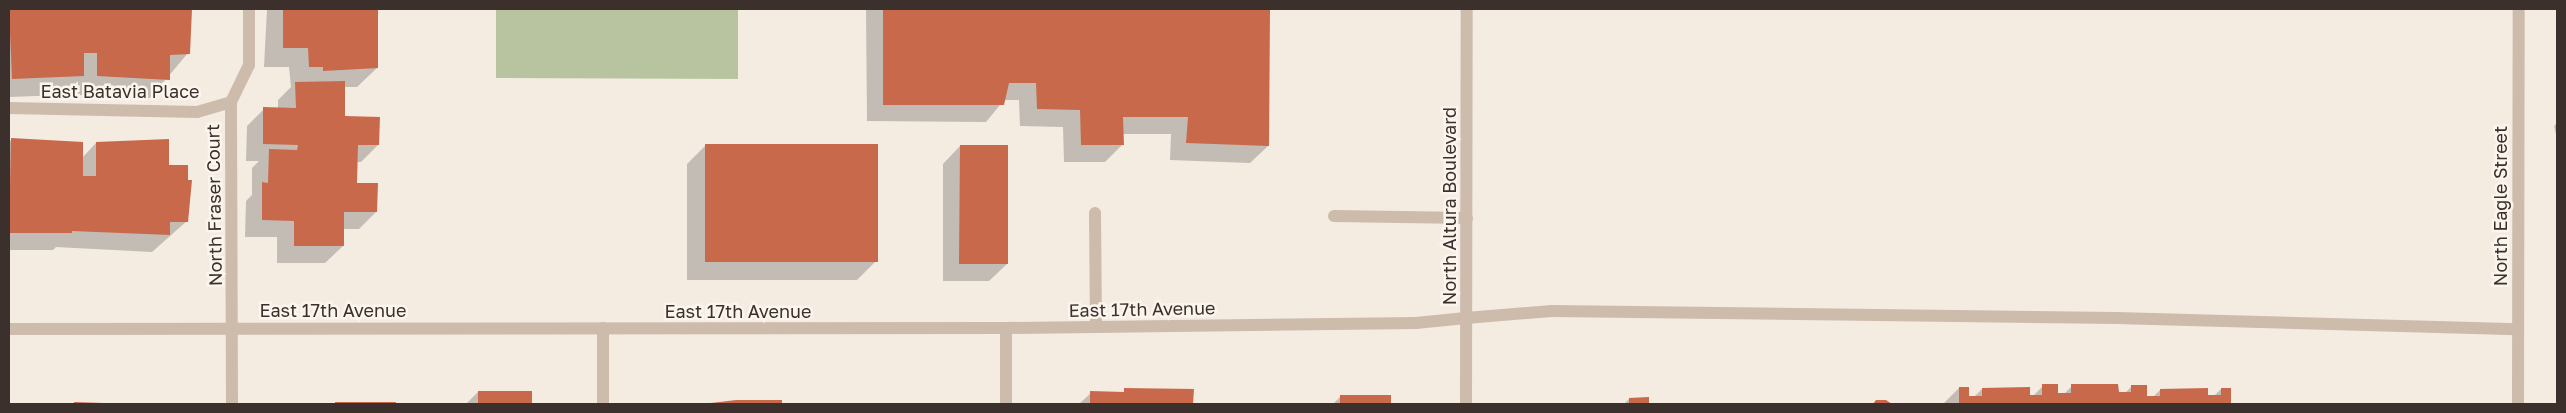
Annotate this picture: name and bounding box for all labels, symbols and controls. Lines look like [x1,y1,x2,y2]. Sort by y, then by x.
street label: East Batavia Place [41,80,199,102]
street label: North Altura Boulevard [1438,107,1460,305]
street label: North Fraser Court [202,124,226,286]
street label: North Eagle Street [2489,126,2511,286]
street label: East 17th Avenue [1068,297,1216,321]
street label: East 17th Avenue [260,299,406,321]
street label: East 17th Avenue [665,300,811,322]

